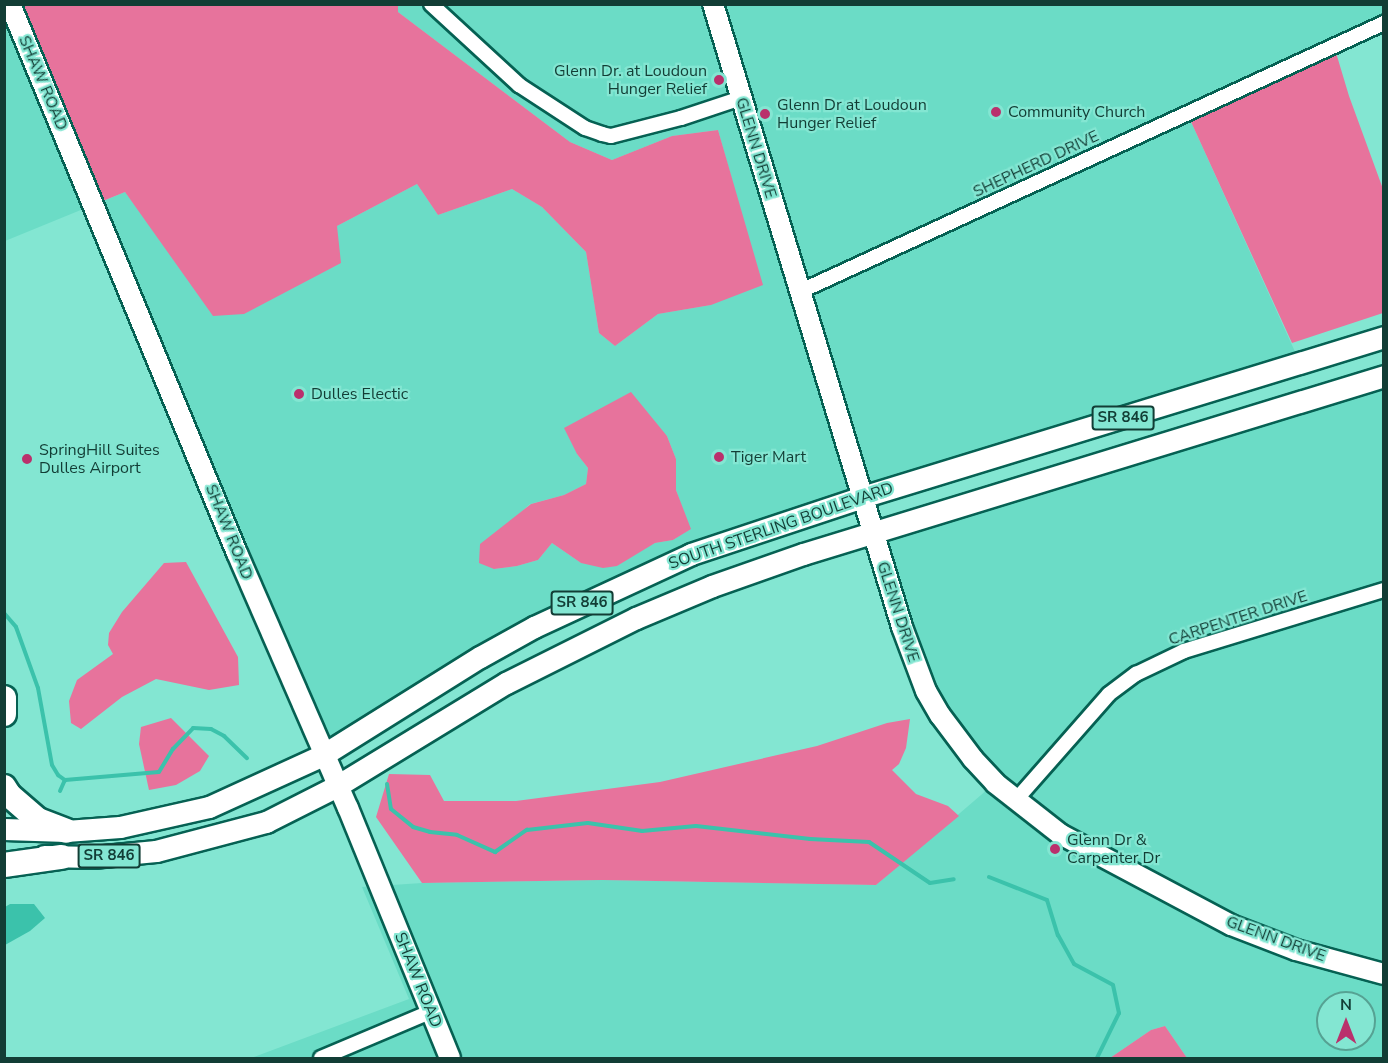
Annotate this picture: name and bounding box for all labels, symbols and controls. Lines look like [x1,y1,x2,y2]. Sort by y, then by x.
street label: SHAW ROAD [14,33,72,133]
place label: Glenn Dr. at Loudoun Hunger Relief [554,61,707,99]
marker: Glenn Dr. at Loudoun Hunger Relief [712,73,726,87]
street label: GLENN DRIVE [732,95,780,201]
place label: Glenn Dr at Loudoun Hunger Relief [777,95,927,133]
place label: Community Church [1008,102,1145,122]
marker: Community Church [989,105,1003,119]
marker: Glenn Dr at Loudoun Hunger Relief [758,107,772,121]
street label: SHEPHERD DRIVE [970,126,1102,202]
place label: Dulles Electic [311,384,408,404]
marker: Dulles Electic [292,387,306,401]
road number: SR 846 [1092,406,1154,430]
place label: SpringHill Suites Dulles Airport [39,440,160,478]
place label: Tiger Mart [731,447,806,467]
marker: Tiger Mart [712,450,726,464]
marker: SpringHill Suites Dulles Airport [20,452,34,466]
street label: SOUTH STERLING BOULEVARD [666,478,896,574]
street label: SHAW ROAD [201,482,257,582]
street label: GLENN DRIVE [873,559,923,665]
street label: CARPENTER DRIVE [1166,586,1310,650]
road number: SR 846 [550,591,614,615]
place label: Glenn Dr & Carpenter Dr [1067,830,1160,868]
marker: Glenn Dr & Carpenter Dr [1048,842,1062,856]
road number: SR 846 [78,844,140,868]
street label: GLENN DRIVE [1224,912,1328,966]
street label: SHAW ROAD [390,930,446,1030]
north arrow [1316,991,1376,1051]
text: N [1340,994,1352,1016]

